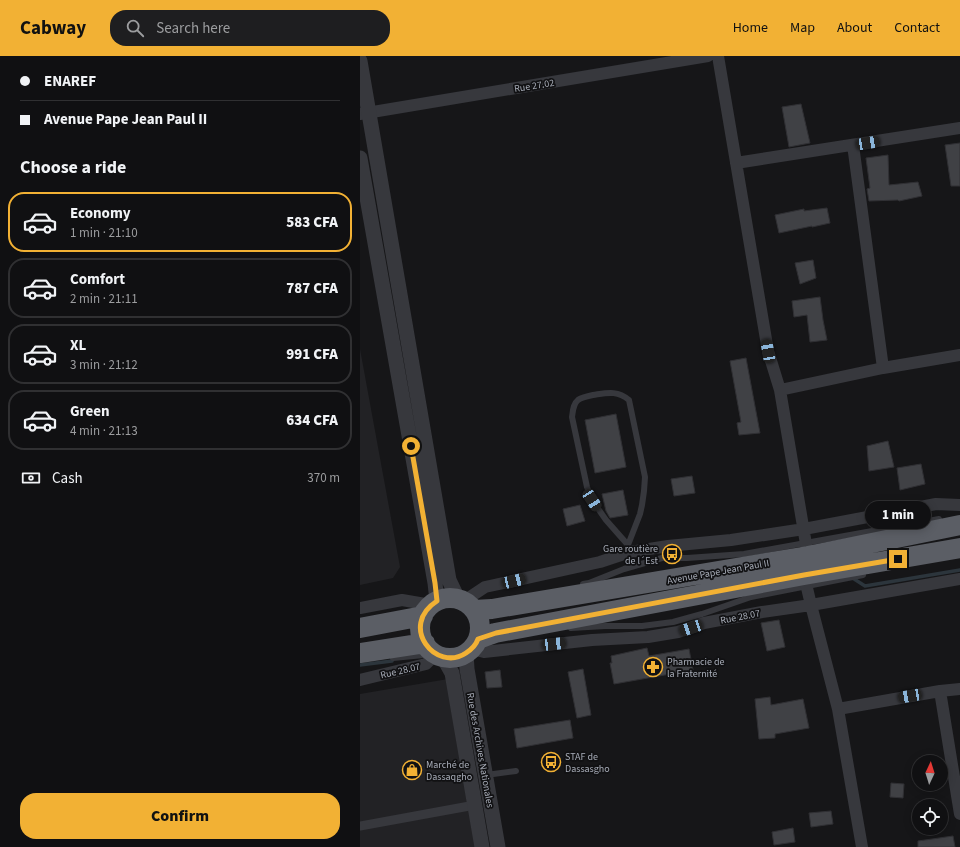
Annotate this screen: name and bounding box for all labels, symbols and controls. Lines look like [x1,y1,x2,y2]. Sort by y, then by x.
search box [110,10,390,46]
text: Cabway [20,15,86,42]
icon: search [124,17,146,39]
text: Search here [156,18,230,39]
text: Home [733,18,768,38]
text: Map [790,18,815,38]
text: About [837,18,872,38]
text: Contact [894,18,940,38]
text: ENAREF [44,71,96,92]
street label: Rue 27.02 [513,76,555,96]
text: Avenue Pape Jean Paul II [44,109,207,130]
car [855,135,881,151]
text: Choose a ride [20,155,126,180]
text: Economy [70,203,131,224]
icon: car [22,204,58,240]
text: 583 CFA [286,212,338,233]
text: 1 min · 21:10 [70,224,138,242]
text: Comfort [70,269,125,290]
icon: car [22,270,58,306]
text: 787 CFA [286,278,338,299]
text: 2 min · 21:11 [70,290,138,308]
text: XL [70,335,86,356]
icon: car [22,336,58,372]
car [760,338,776,364]
text: 991 CFA [286,344,338,365]
text: 3 min · 21:12 [70,356,138,374]
text: Green [70,401,110,422]
icon: car [22,402,58,438]
text: 634 CFA [286,410,338,431]
text: 4 min · 21:13 [70,422,138,440]
route start [402,437,420,455]
icon: cash [20,467,42,489]
text: Cash [52,468,83,489]
text: 370 m [307,469,340,487]
car [580,487,604,513]
callout: 1 min [865,501,931,529]
text: 1 min [882,506,914,524]
place label: Gare routière de l´Est [603,542,659,568]
bus stop icon: Gare routière de l´Est [661,543,683,565]
route end [889,550,907,568]
street label: Avenue Pape Jean Paul II [666,556,770,588]
car [501,572,527,590]
street label: Rue 28.07 [719,606,761,628]
car [678,619,704,637]
car [541,637,567,651]
place label: Pharmacie de la Fraternité [667,655,724,681]
pharmacy icon: Pharmacie de la Fraternité [642,656,664,678]
street label: Rue 28.07 [379,660,422,682]
car [897,688,923,704]
street label: Rue des Archives Nationales [463,692,497,809]
place label: STAF de Dassasgho [565,750,610,776]
bus stop icon: STAF de Dassasgho [540,751,562,773]
north arrow [912,755,948,791]
map controls [912,755,948,835]
place label: Marché de Dassaqgho [426,758,472,784]
shop icon: Marché de Dassaqgho [401,759,423,781]
button: Confirm [20,793,340,839]
button: locate [912,799,948,835]

